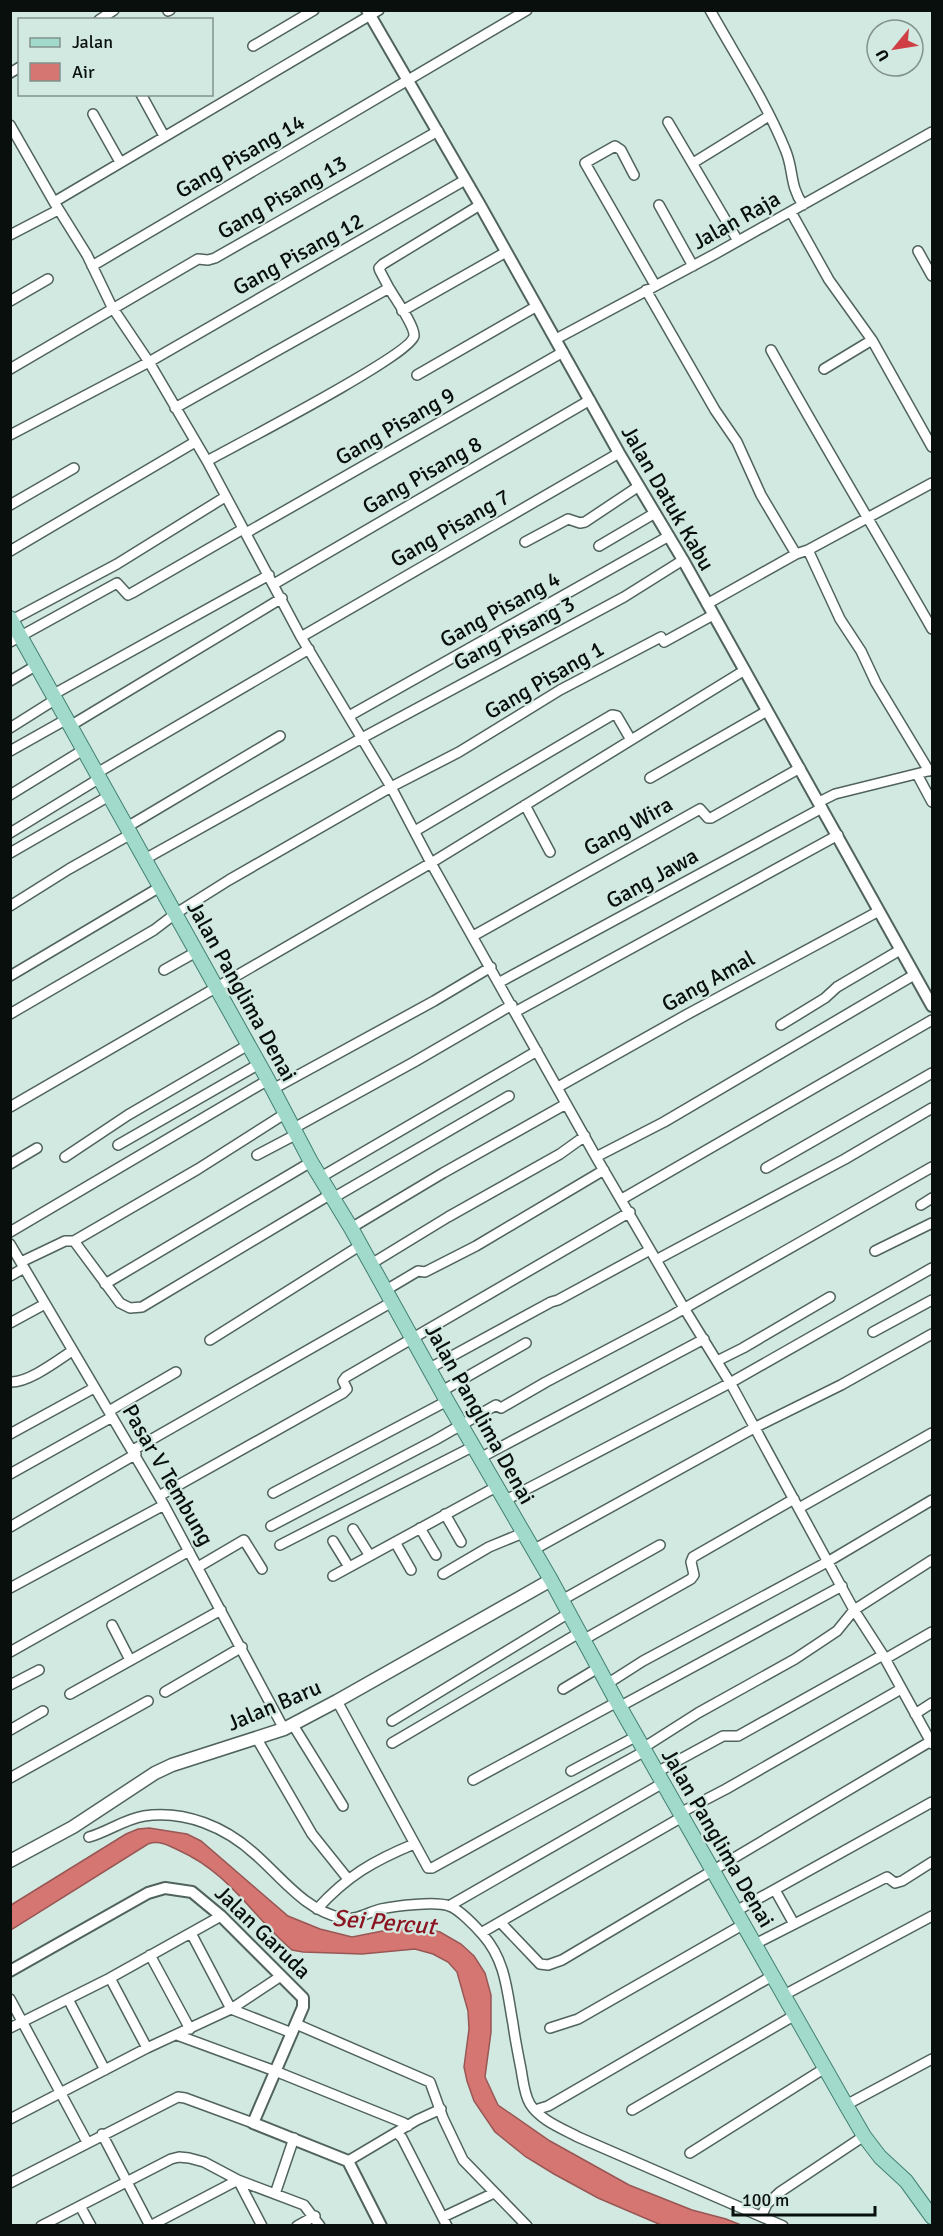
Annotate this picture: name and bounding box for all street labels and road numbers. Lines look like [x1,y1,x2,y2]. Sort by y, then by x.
street label: Gang Pisang 14 [170,108,310,204]
street label: Gang Pisang 13 [212,149,352,245]
street label: Jalan Raja [687,185,785,255]
street label: Gang Pisang 12 [228,207,368,301]
street label: Gang Pisang 9 [331,381,459,471]
street label: Jalan Datuk Kabu [615,420,721,576]
street label: Gang Pisang 8 [358,430,486,520]
street label: Gang Pisang 7 [386,483,514,573]
street label: Gang Pisang 4 [435,565,565,653]
street label: Gang Pisang 3 [449,590,579,676]
street label: Gang Pisang 1 [480,635,608,725]
street label: Gang Wira [579,791,677,861]
street label: Gang Jawa [601,842,703,914]
street label: Jalan Panglima Denai [181,896,303,1086]
street label: Gang Amal [657,944,759,1018]
street label: Jalan Panglima Denai [419,1319,541,1509]
street label: Pasar V Tembung [117,1399,219,1551]
street label: Jalan Baru [223,1673,325,1737]
street label: Jalan Panglima Denai [656,1744,780,1932]
street label: Jalan Garuda [209,1880,317,1984]

